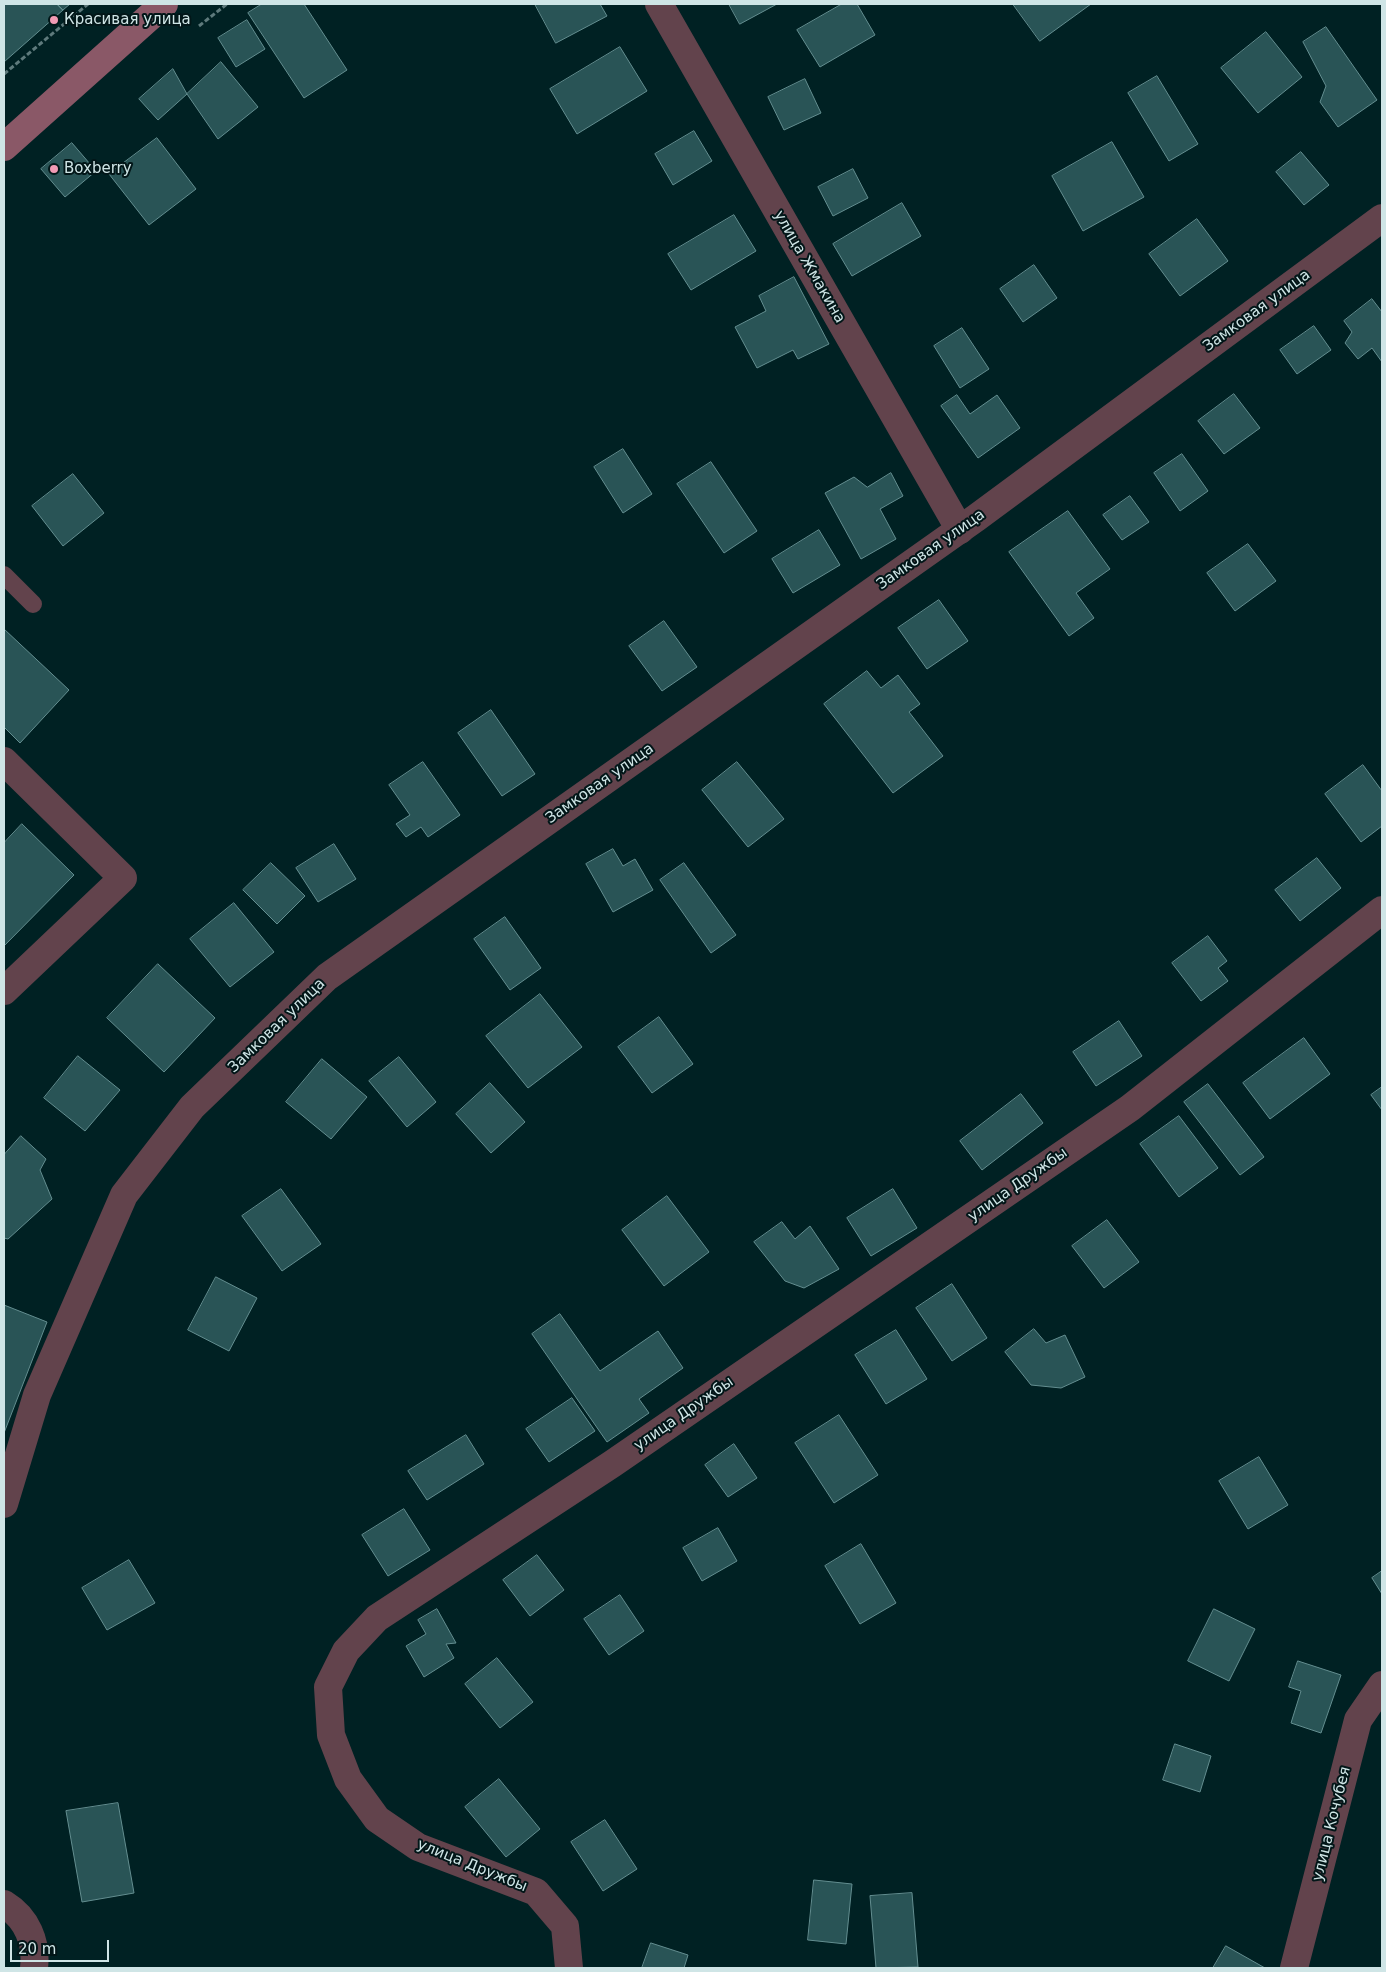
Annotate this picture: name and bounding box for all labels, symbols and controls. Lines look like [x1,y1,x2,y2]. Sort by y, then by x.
place label: Красивая улица [64,11,191,29]
marker: Красивая улица [48,14,60,26]
place label: Boxberry [64,160,132,178]
marker: Boxberry [48,163,60,175]
street label: улица Жмакина [769,208,849,326]
street label: Замковая улица [1200,266,1314,356]
street label: Замковая улица [873,506,989,594]
street label: Замковая улица [542,740,658,828]
street label: Замковая улица [225,975,329,1077]
street label: улица Дружбы [965,1144,1071,1226]
street label: улица Дружбы [631,1373,737,1455]
street label: улица Кочубея [1309,1765,1355,1883]
street label: улица Дружбы [414,1836,530,1896]
scale bar [12,1930,111,1962]
text: 20 m [18,1940,56,1958]

